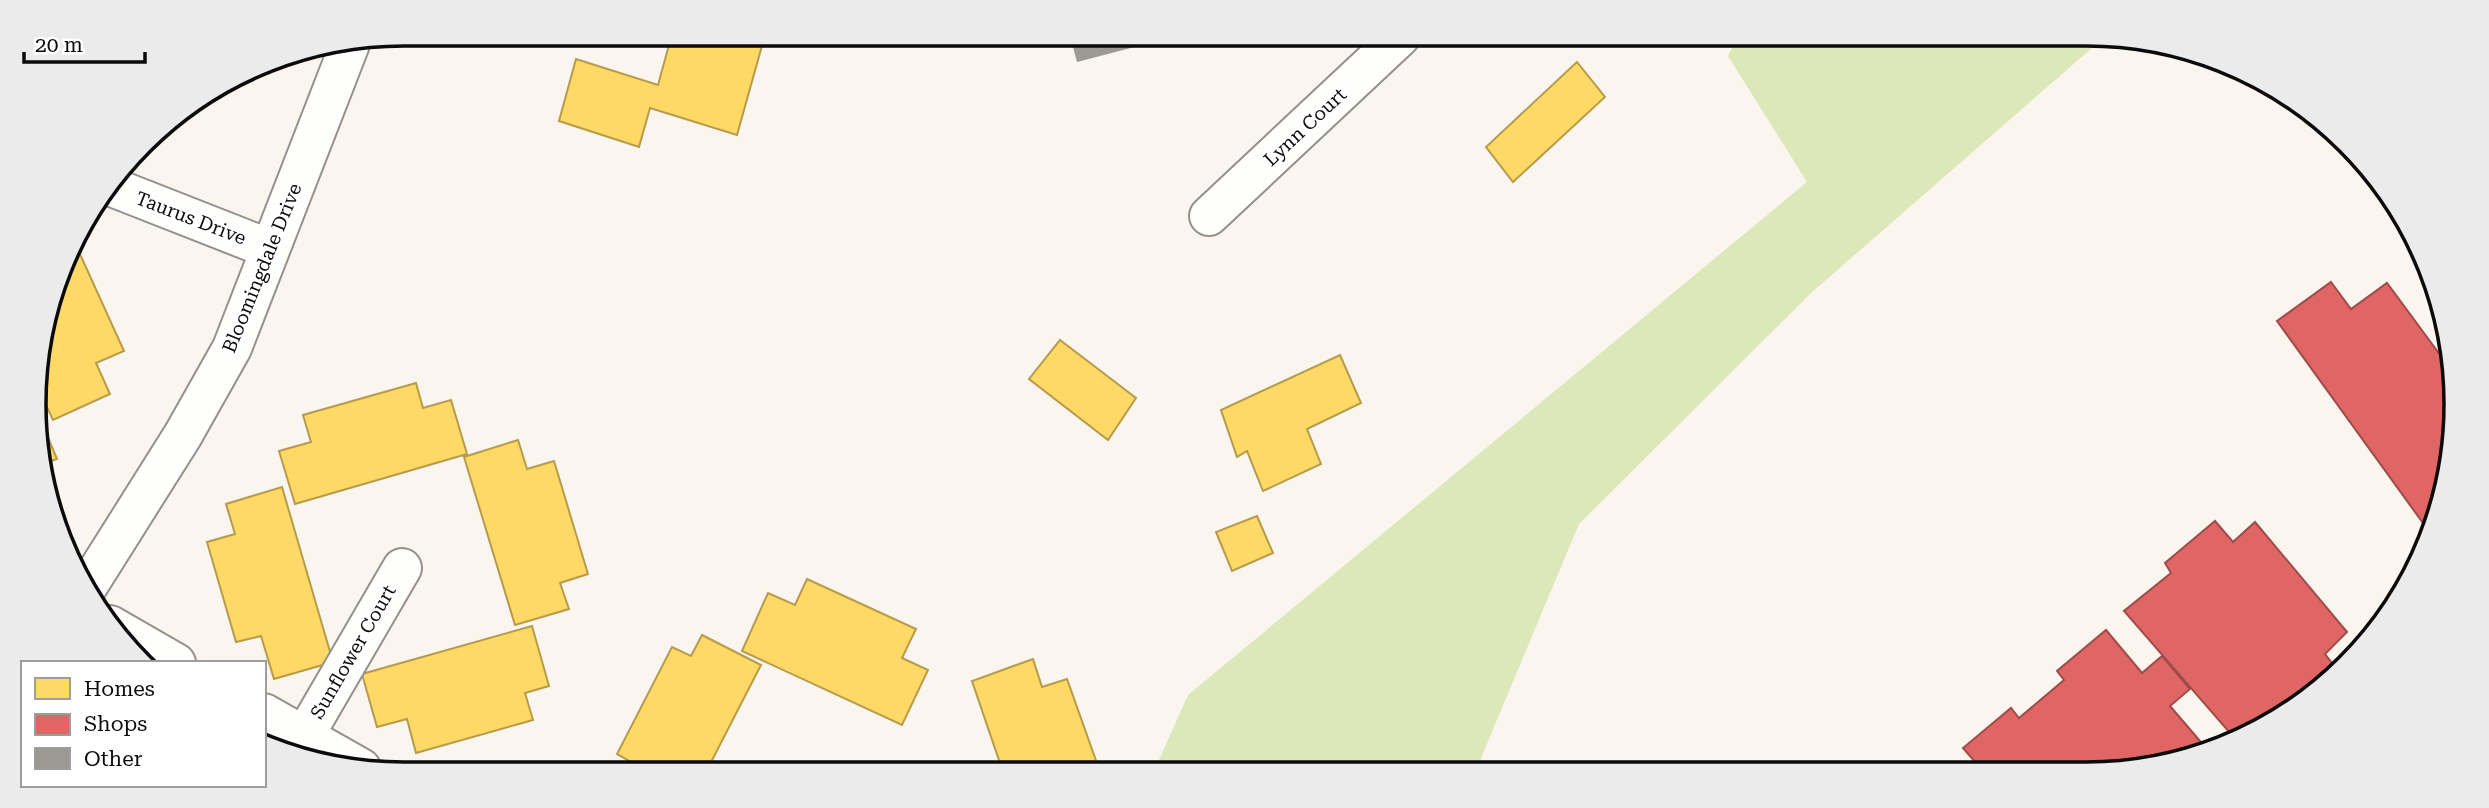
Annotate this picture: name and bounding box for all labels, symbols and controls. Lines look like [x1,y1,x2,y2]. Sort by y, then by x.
scale bar [24,21,145,65]
text: 20 m [35,33,83,57]
street label: Lynn Court [1259,83,1351,171]
street label: Bloomingdale Drive [217,180,307,356]
street label: Taurus Drive [132,186,250,250]
street label: Sunflower Court [305,581,401,723]
legend [21,661,266,787]
text: Homes [84,677,155,701]
text: Shops [84,712,147,736]
text: Other [84,747,143,771]

